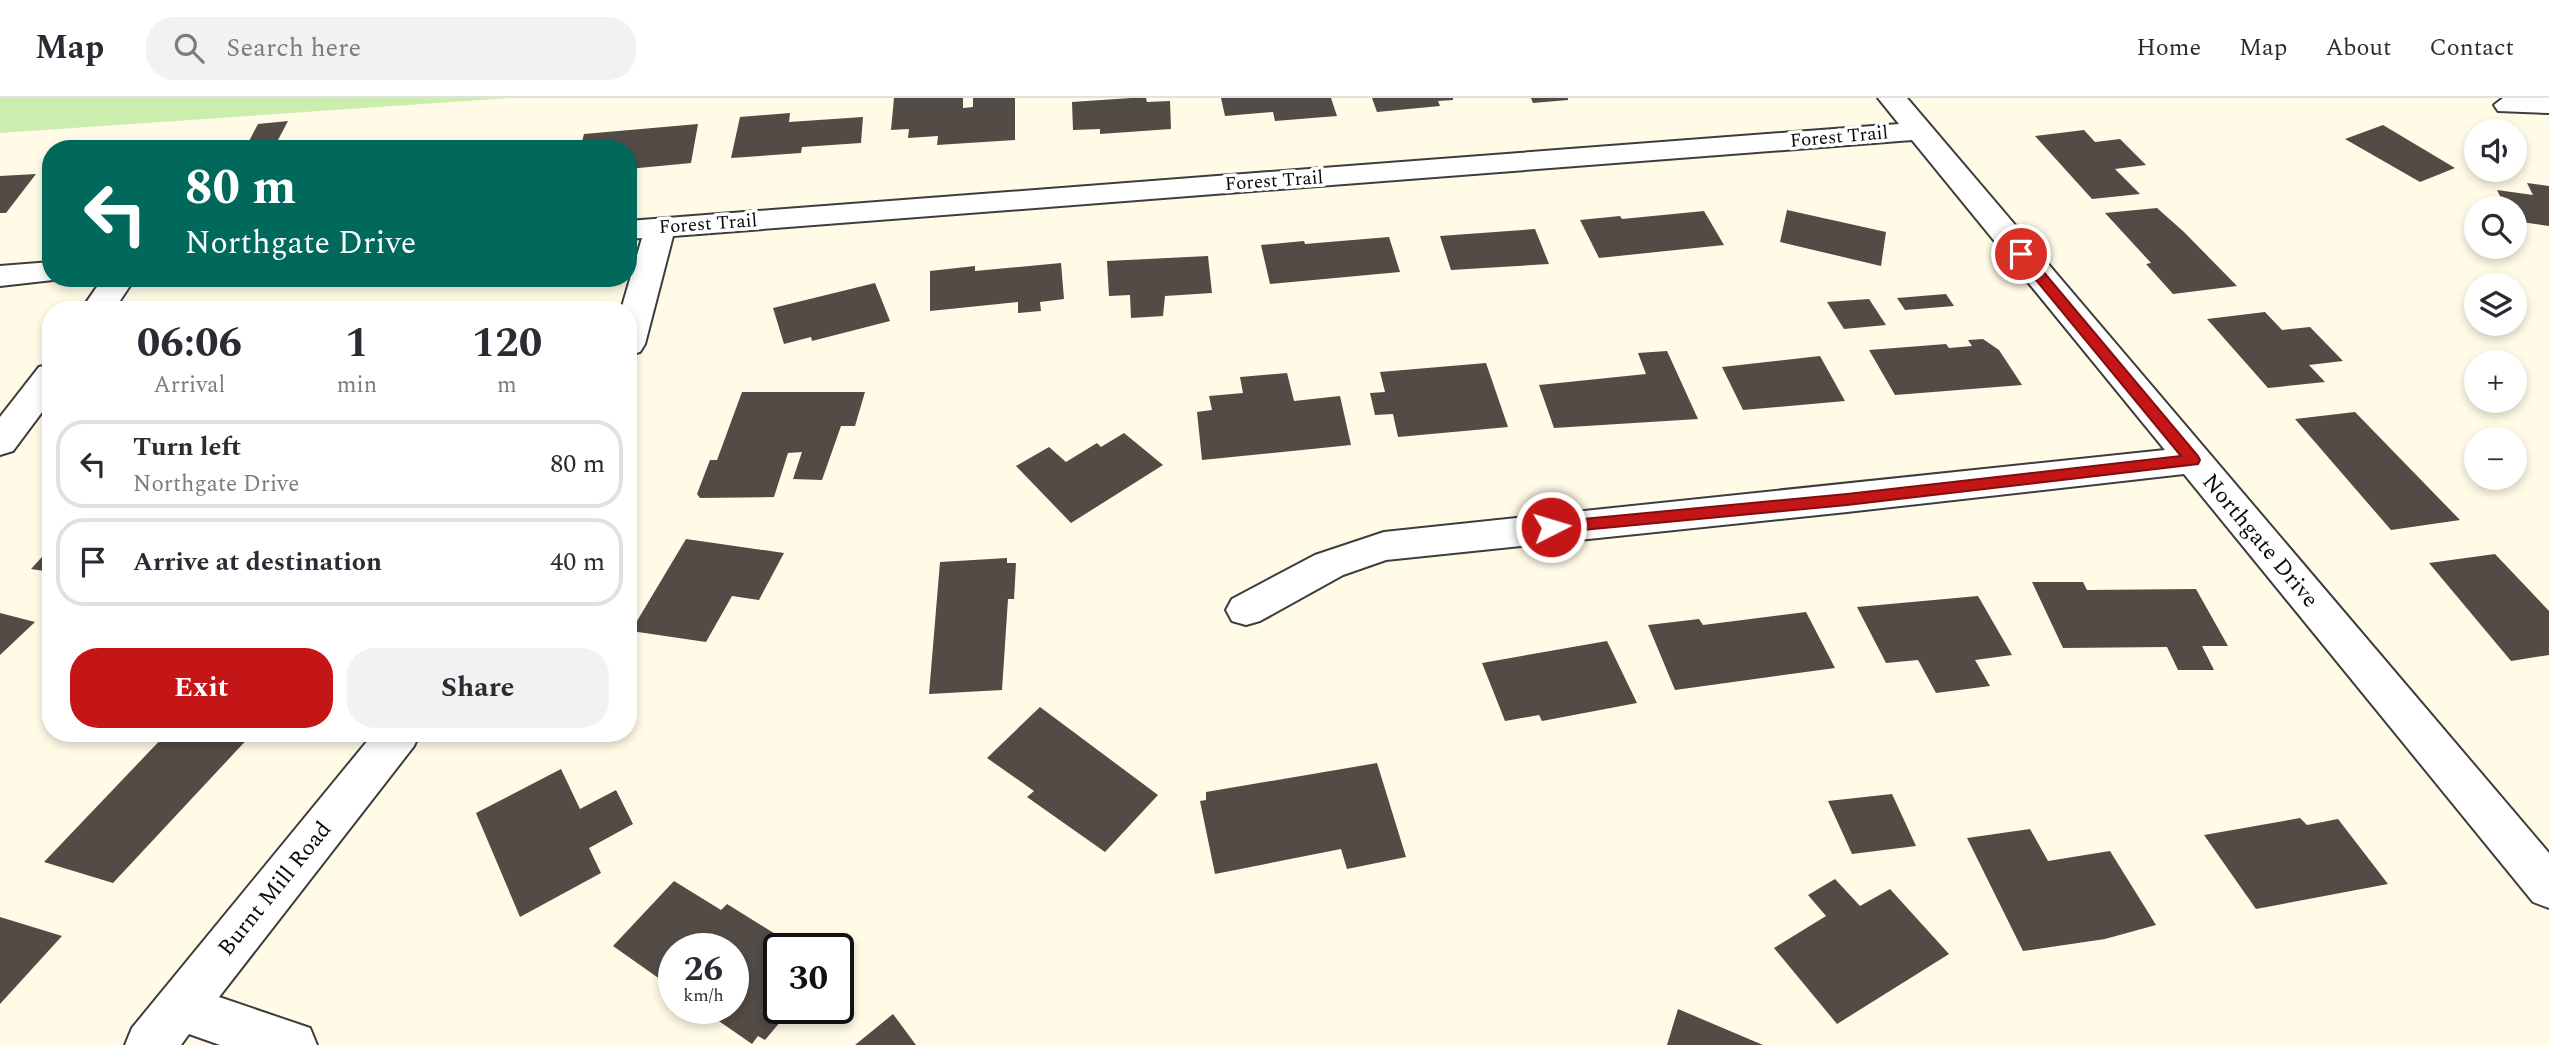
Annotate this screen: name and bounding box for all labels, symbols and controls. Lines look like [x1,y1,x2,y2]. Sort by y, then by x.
search box [146,17,636,80]
text: Map [35,23,104,73]
text: Search here [226,28,361,68]
icon: search [170,29,208,67]
text: Home [2136,30,2201,66]
text: Map [2239,30,2287,66]
text: About [2325,30,2391,66]
text: Contact [2429,30,2514,66]
street label: Forest Trail [1789,118,1889,156]
map controls [2464,119,2527,490]
button: sound [2464,119,2527,182]
text: 80 m [185,151,296,226]
street label: Forest Trail [1224,163,1324,199]
icon: left [70,168,161,259]
button: search [2464,196,2527,259]
street label: Forest Trail [658,206,758,242]
text: Northgate Drive [185,219,416,268]
pin [1991,224,2051,284]
icon: arrive [2002,235,2040,273]
button: layers [2464,273,2527,336]
text: 06:06 [137,312,242,375]
text: 1 [345,312,369,375]
text: 120 [472,312,542,375]
button: + [2464,350,2527,413]
text: Arrival [154,368,225,403]
text: min [337,368,377,403]
text: m [497,368,517,403]
text: Turn left [133,427,241,467]
button: − [2464,427,2527,490]
text: 80 m [550,444,605,484]
icon: left [74,445,112,483]
street label: Northgate Drive [2193,466,2327,616]
text: Northgate Drive [133,467,299,502]
position arrow [1514,490,1588,564]
text: Arrive at destination [133,542,382,582]
text: 40 m [550,542,605,582]
icon: arrive [74,543,112,581]
button: Exit [70,648,333,728]
button: Share [347,648,609,728]
street label: Burnt Mill Road [210,814,341,964]
speed limit sign: 30 [763,933,854,1024]
text: 26 [684,943,723,996]
text: km/h [683,982,724,1009]

